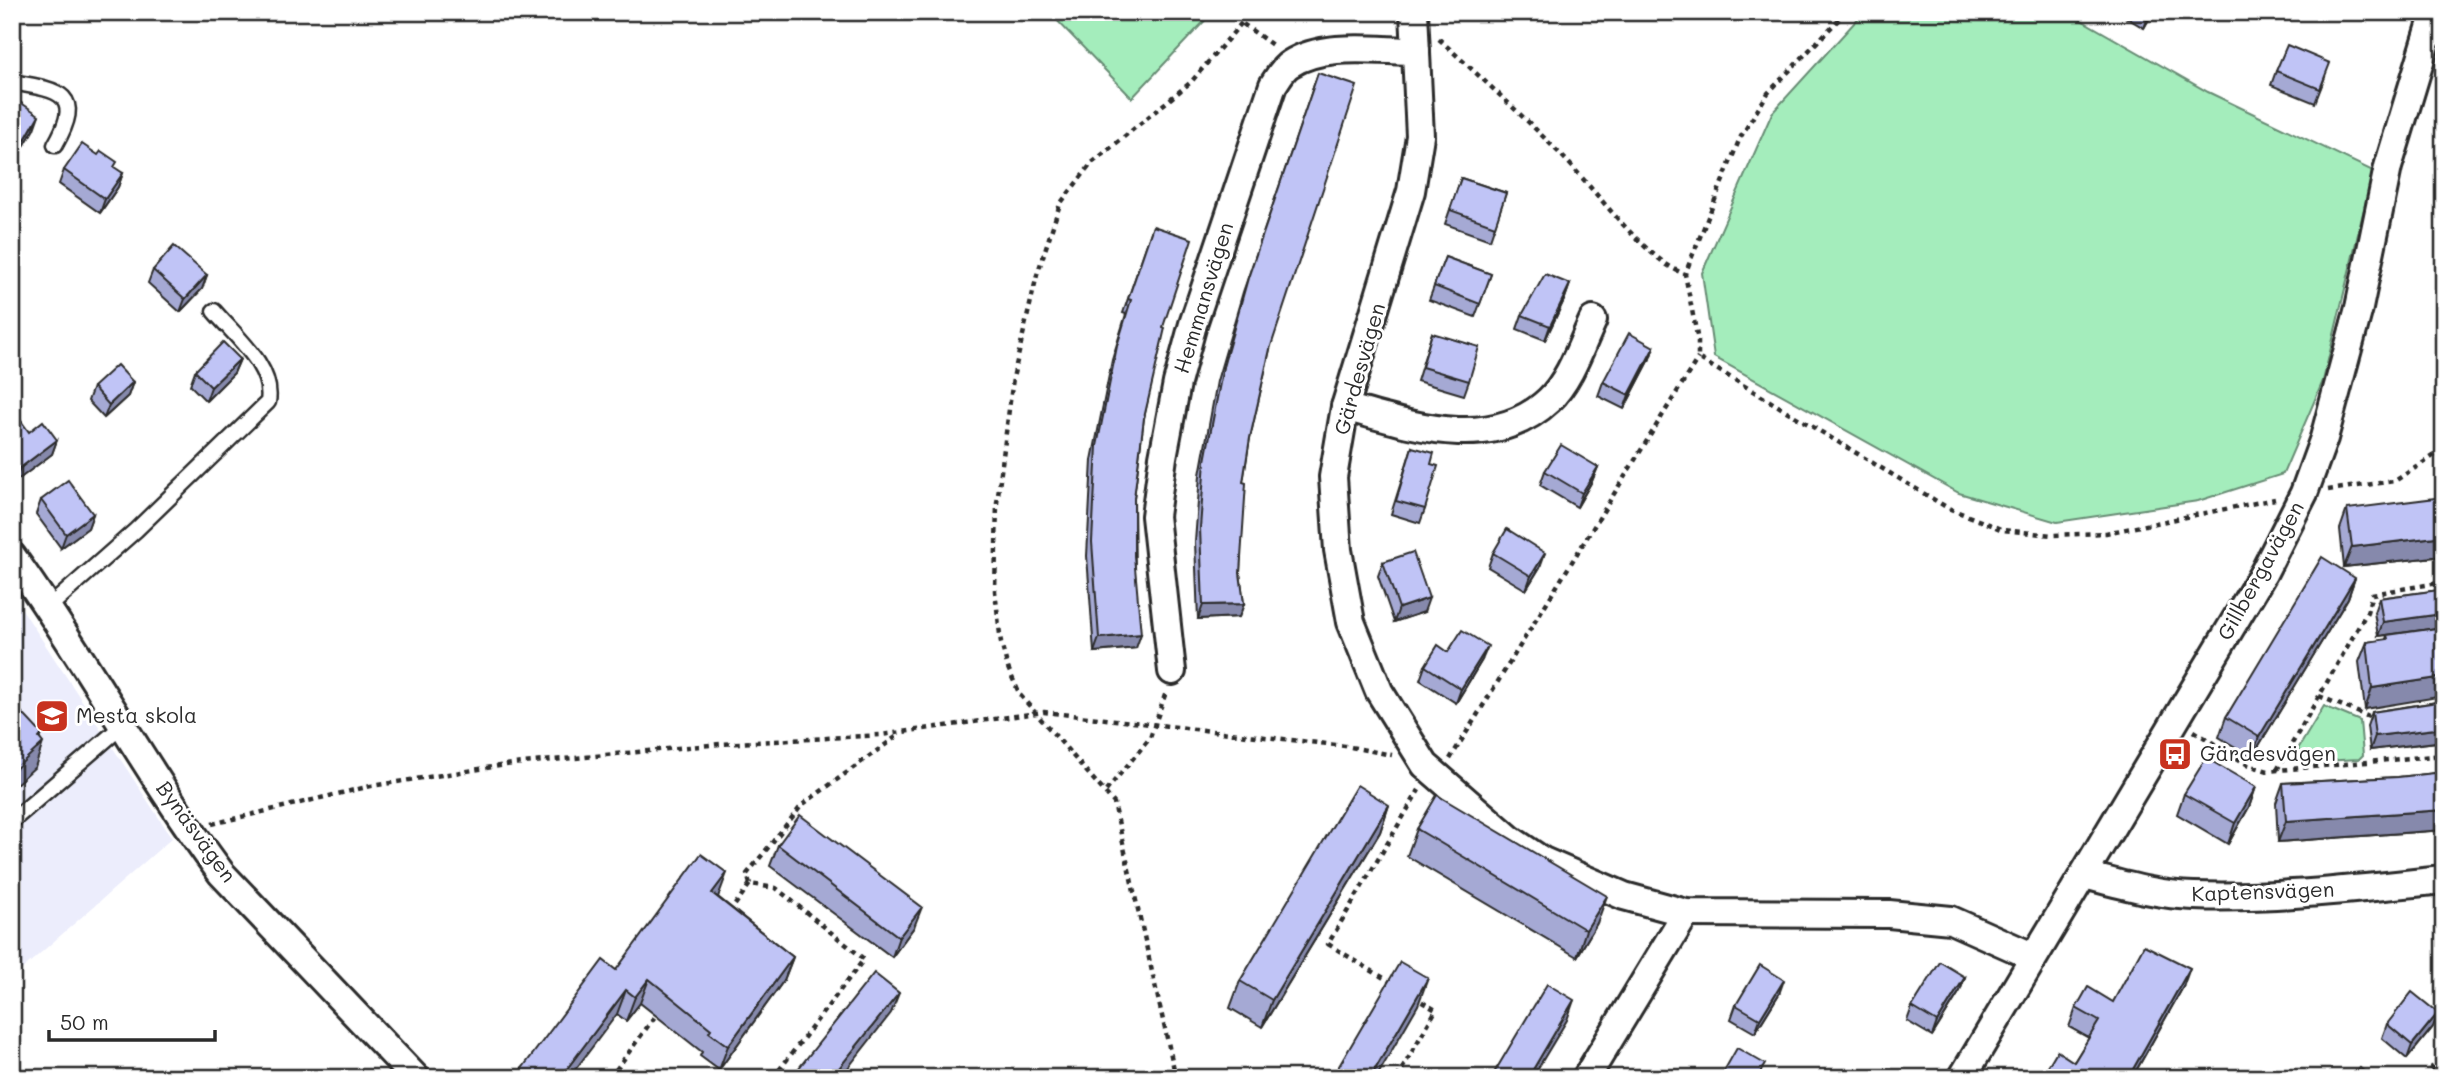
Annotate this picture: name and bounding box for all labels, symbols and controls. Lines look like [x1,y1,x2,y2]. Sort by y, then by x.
street label: Hemmansvägen [1167,219,1238,376]
street label: Gärdesvägen [1327,300,1390,438]
street label: Gillbergavägen [2210,496,2309,645]
school or university icon: Mesta skola [33,697,71,735]
place label: Mesta skola [76,701,197,728]
bus stop icon: Gärdesvägen [2156,735,2194,773]
place label: Gärdesvägen [2200,739,2336,766]
street label: Bynäsvägen [151,775,243,887]
street label: Kaptensvägen [2191,875,2335,906]
scale bar [49,999,215,1043]
text: 50 m [60,1008,109,1035]

